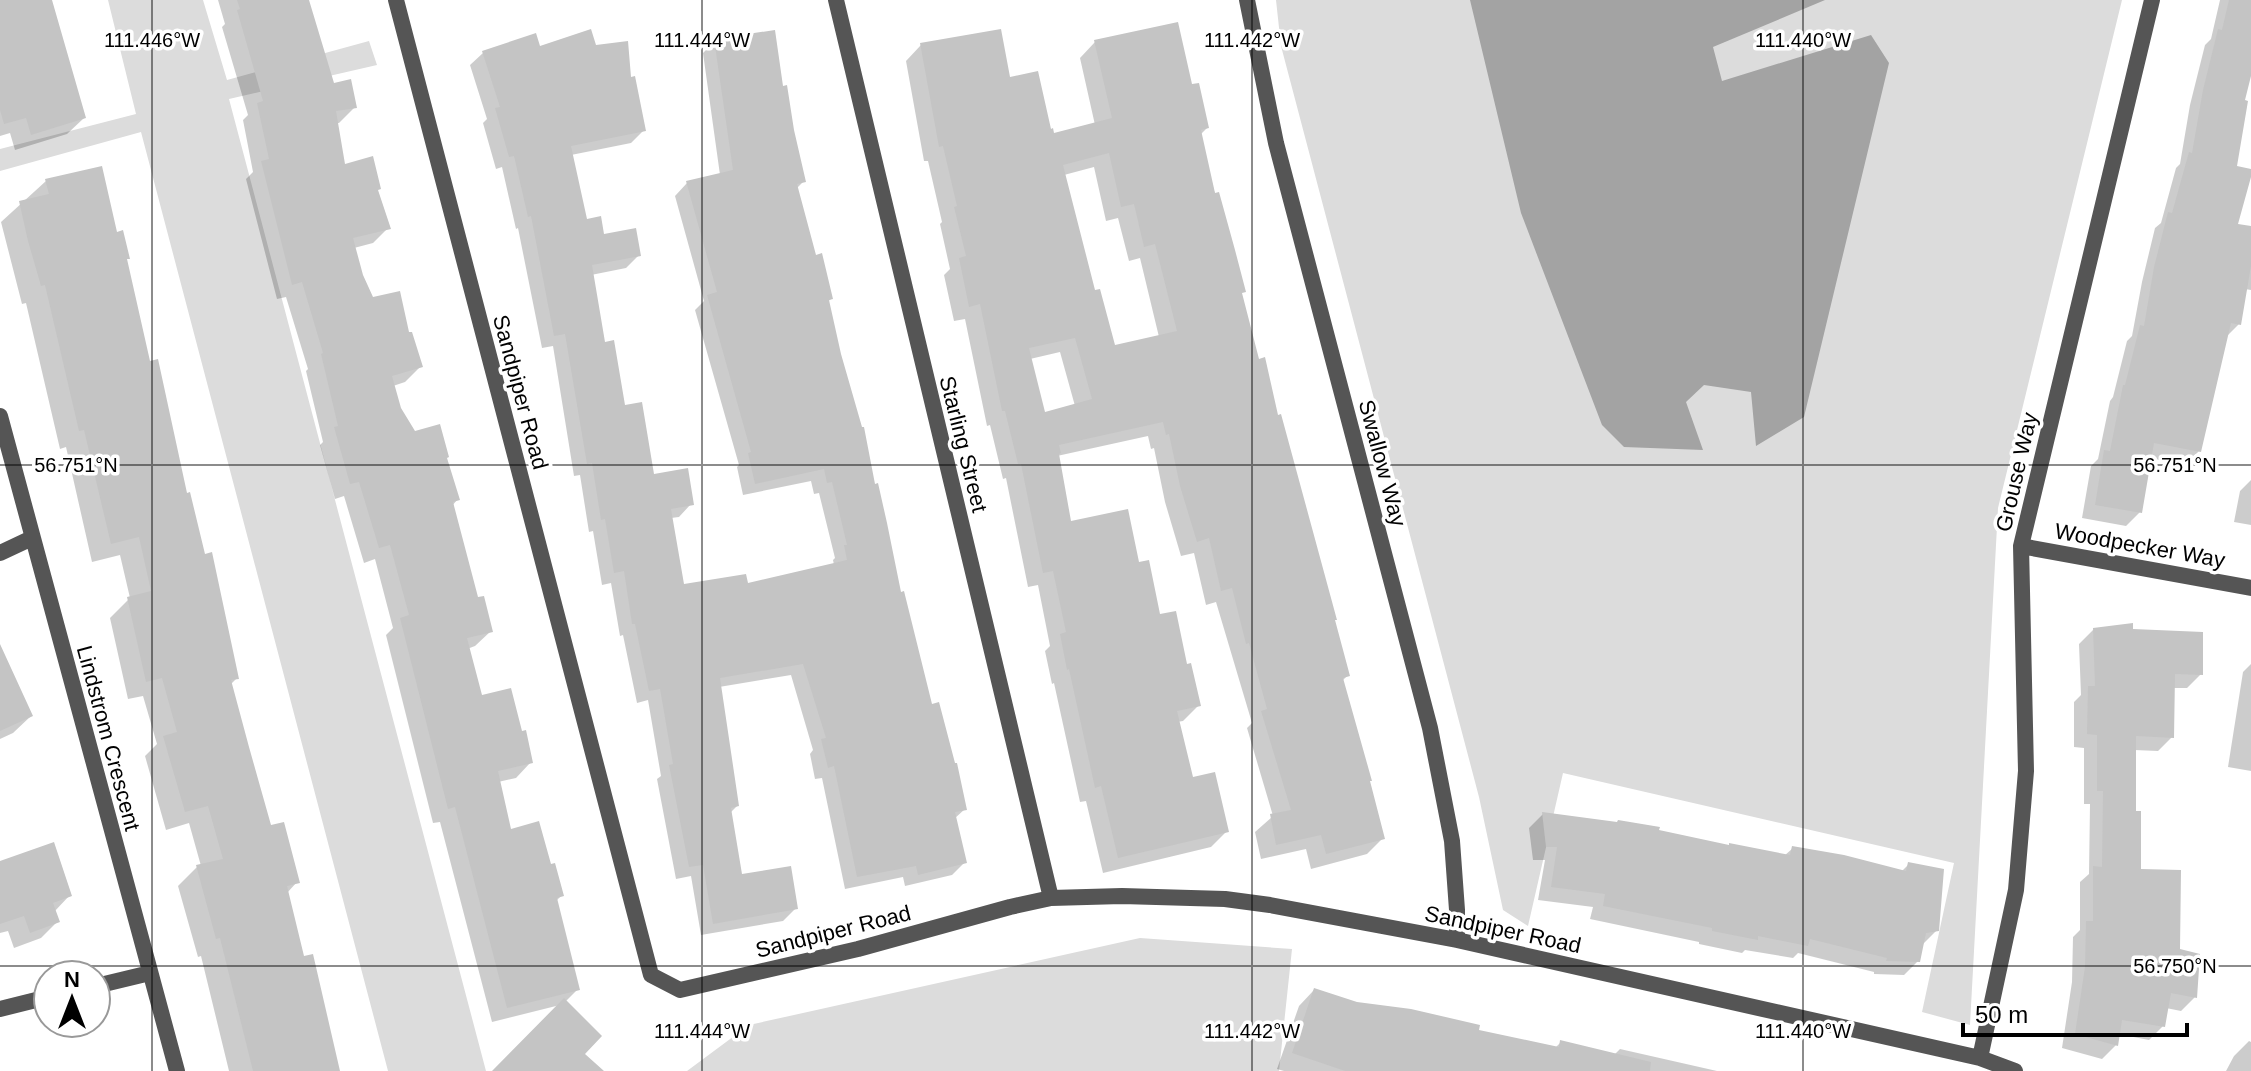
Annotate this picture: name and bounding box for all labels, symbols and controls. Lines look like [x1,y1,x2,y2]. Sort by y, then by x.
text: 111.446°W [104,29,200,51]
text: 111.444°W [654,29,750,51]
text: 111.442°W [1204,29,1300,51]
text: 111.440°W [1755,29,1851,51]
street label: Sandpiper Road [488,312,553,472]
street label: Starling Street [935,373,993,515]
street label: Swallow Way [1354,397,1411,529]
street label: Grouse Way [1991,410,2042,534]
text: 56.751°N [34,454,118,476]
text: 56.751°N [2133,454,2217,476]
street label: Woodpecker Way [2053,518,2227,573]
street label: Lindstrom Crescent [72,643,145,833]
street label: Sandpiper Road [753,900,913,963]
street label: Sandpiper Road [1423,901,1583,958]
text: 56.750°N [2133,955,2217,977]
north arrow [32,959,112,1039]
text: N [64,967,80,992]
scale bar [1963,987,2187,1037]
text: 50 m [1975,1001,2028,1028]
text: 111.444°W [654,1020,750,1042]
text: 111.442°W [1204,1020,1300,1042]
text: 111.440°W [1755,1020,1851,1042]

